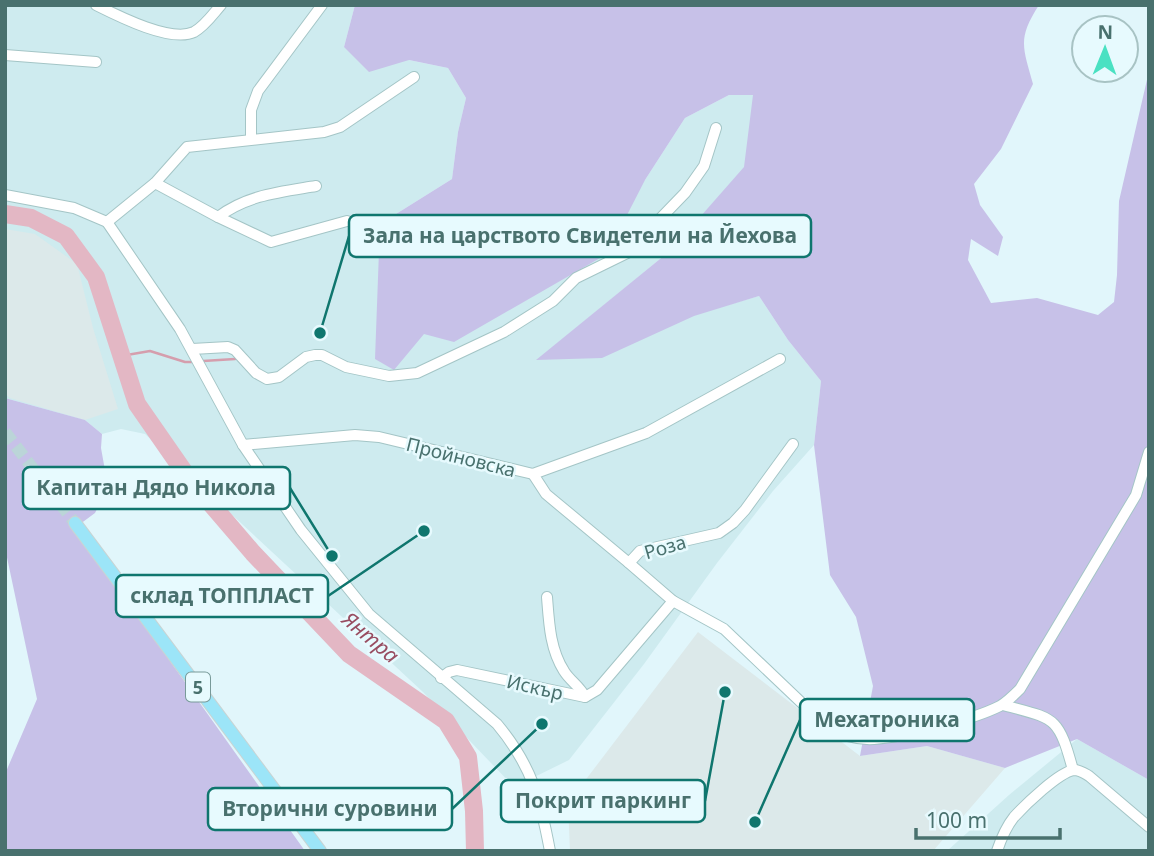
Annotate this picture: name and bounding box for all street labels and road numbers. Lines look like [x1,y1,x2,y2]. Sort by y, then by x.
street label: Пройновска [404,431,518,483]
street label: Роза [641,529,689,565]
street label: Искър [504,668,566,706]
road number: 5 [186,672,210,702]

